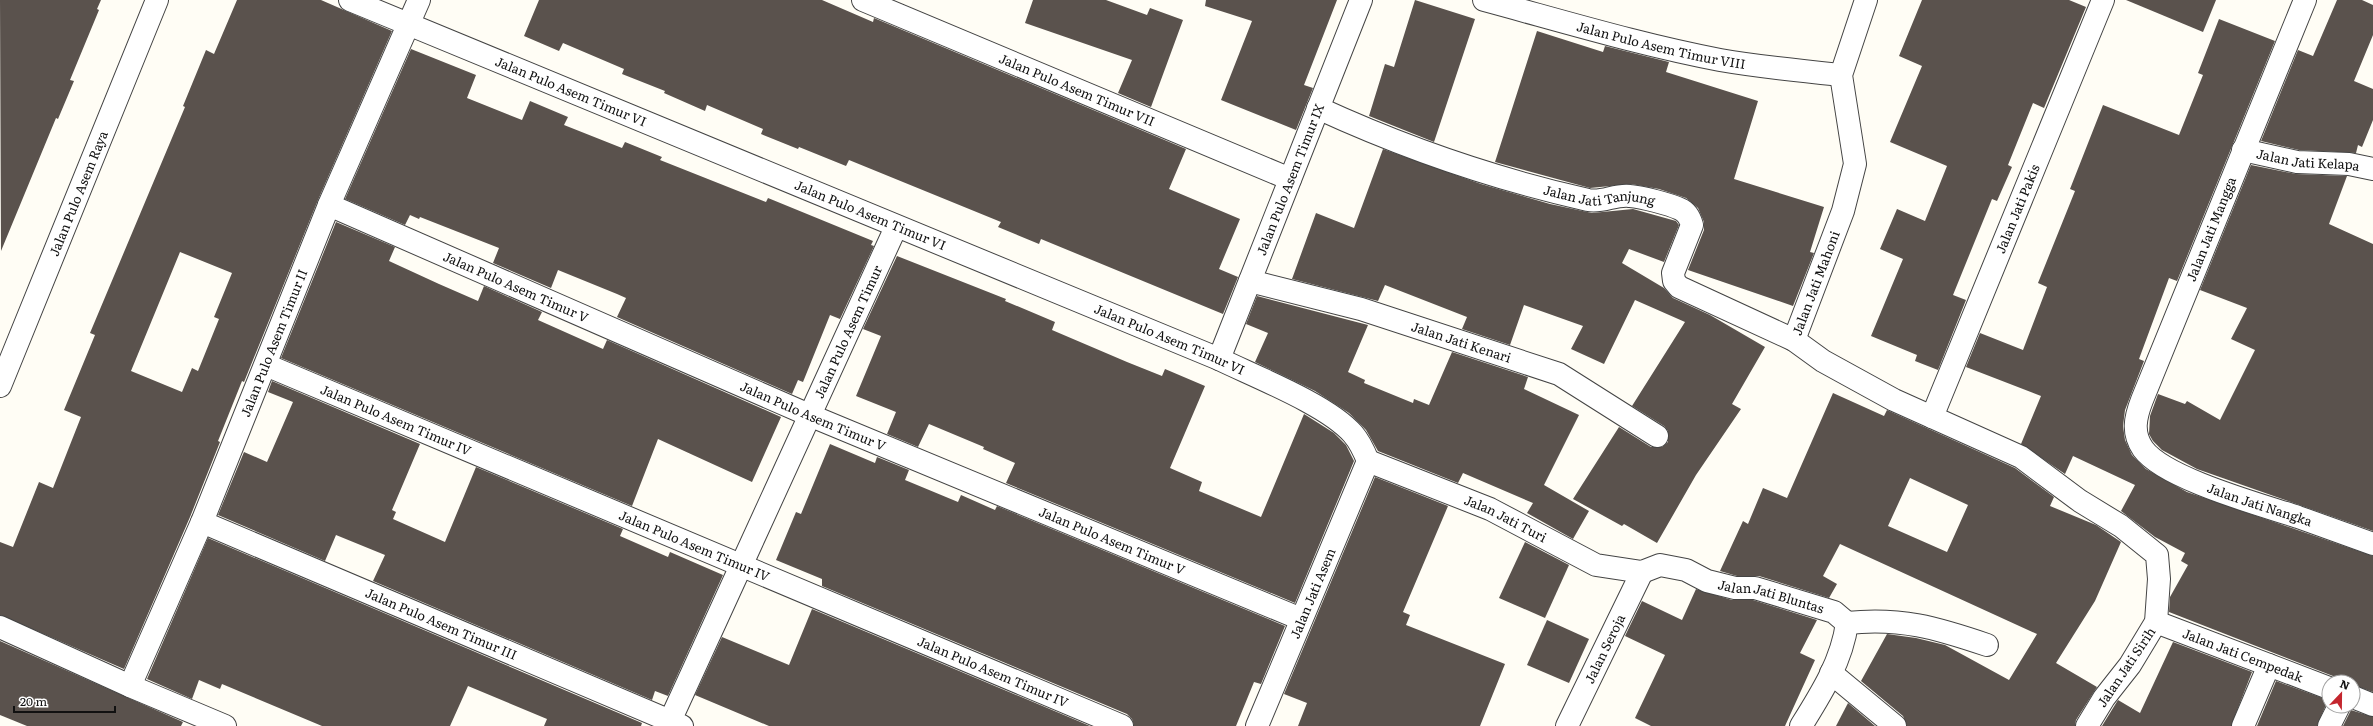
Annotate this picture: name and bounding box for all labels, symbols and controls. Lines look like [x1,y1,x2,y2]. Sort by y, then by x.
street label: Jalan Pulo Asem Timur VIII [1575,16,1747,73]
street label: Jalan Pulo Asem Timur VII [996,48,1158,130]
street label: Jalan Pulo Asem Timur VI [493,51,650,131]
street label: Jalan Pulo Asem Timur IX [1251,101,1328,258]
street label: Jalan Pulo Asem Raya [44,128,112,259]
street label: Jalan Jati Kelapa [2255,143,2362,175]
street label: Jalan Jati Pakis [1990,161,2044,256]
street label: Jalan Jati Mangga [2181,174,2240,284]
street label: Jalan Pulo Asem Timur VI [792,175,949,254]
street label: Jalan Jati Tanjung [1541,179,1658,210]
street label: Jalan Jati Mahoni [1787,227,1844,338]
street label: Jalan Pulo Asem Timur V [440,246,592,327]
street label: Jalan Pulo Asem Timur [809,261,887,401]
street label: Jalan Pulo Asem Timur II [235,266,311,420]
street label: Jalan Pulo Asem Timur VI [1091,298,1248,379]
street label: Jalan Jati Kenari [1409,316,1514,367]
street label: Jalan Pulo Asem Timur V [737,376,889,455]
street label: Jalan Pulo Asem Timur IV [318,379,475,460]
street label: Jalan Jati Nangka [2205,478,2315,530]
street label: Jalan Jati Turi [1462,490,1551,547]
street label: Jalan Pulo Asem Timur V [1036,501,1189,579]
street label: Jalan Pulo Asem Timur IV [616,505,773,586]
street label: Jalan Jati Asem [1285,544,1340,641]
street label: Jalan Jati Bluntas [1716,574,1827,617]
street label: Jalan Pulo Asem Timur III [363,583,520,664]
street label: Jalan Seroja [1579,611,1629,686]
street label: Jalan Jati Sirih [2092,623,2160,711]
street label: Jalan Jati Cempedak [2180,623,2307,687]
street label: Jalan Pulo Asem Timur IV [915,631,1072,712]
north arrow [2321,674,2361,714]
text: N [2338,675,2352,693]
scale bar [14,688,115,714]
text: 20 m [20,692,47,710]

